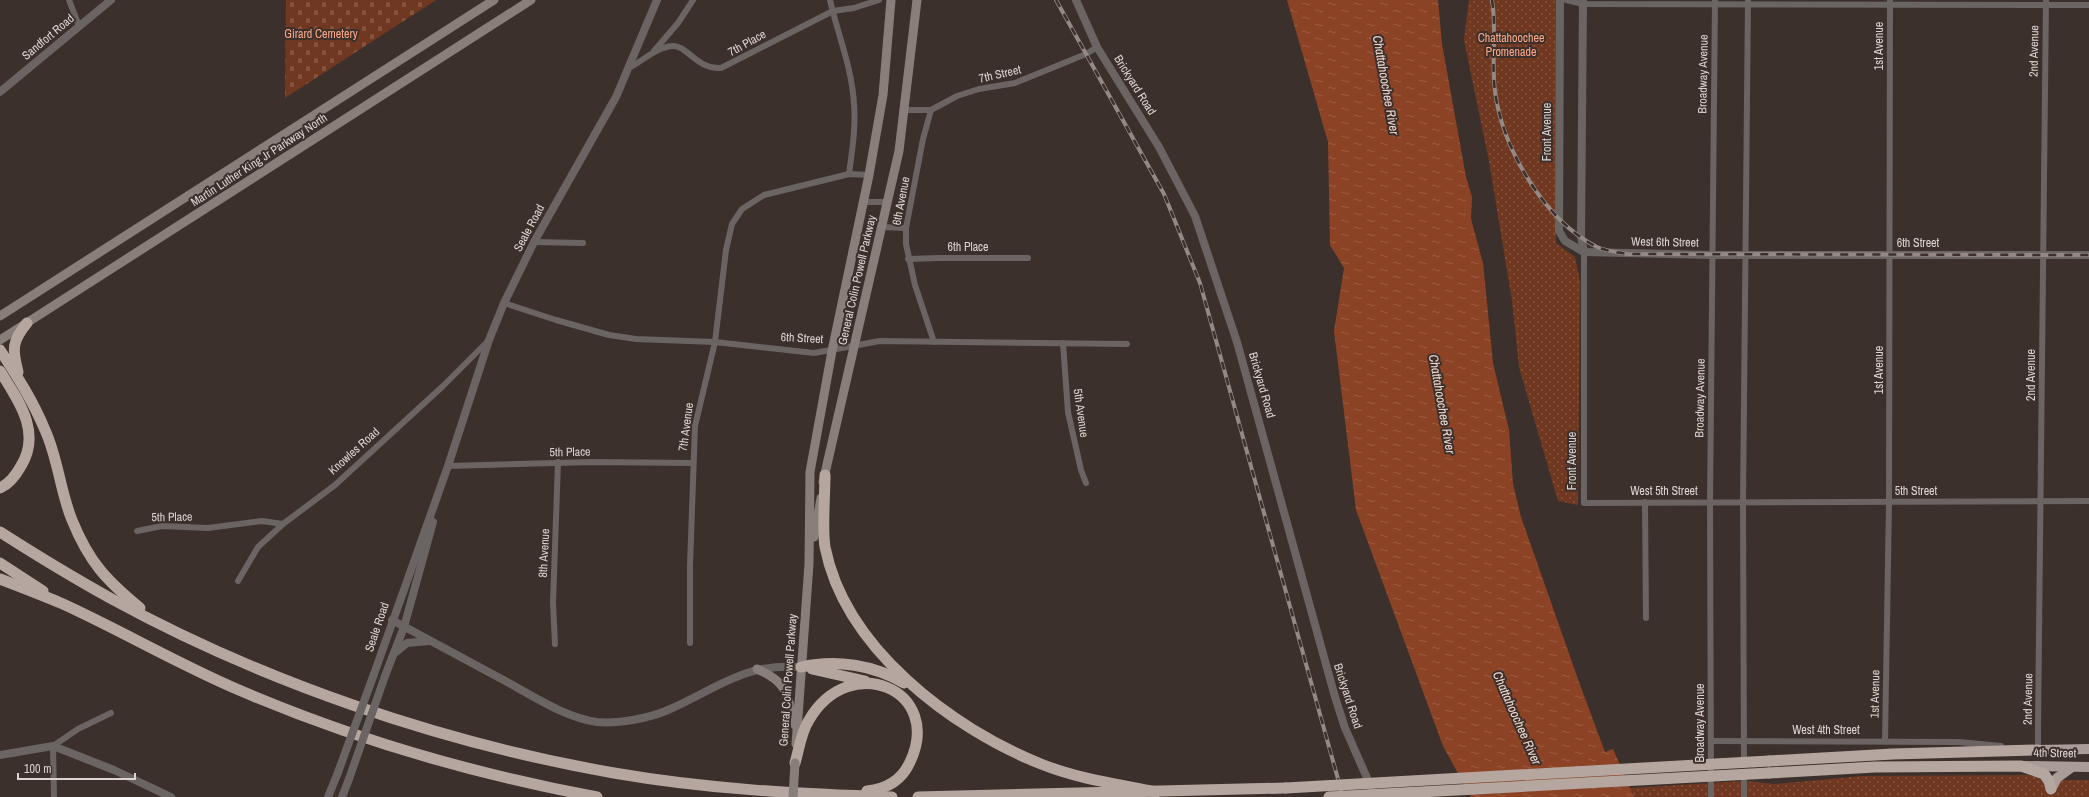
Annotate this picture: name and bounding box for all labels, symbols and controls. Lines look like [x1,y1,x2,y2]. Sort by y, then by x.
street label: Sandfort Road [19,10,77,64]
street label: 1st Avenue [1871,22,1887,70]
street label: 2nd Avenue [2026,25,2042,77]
park label: Girard Cemetery [284,26,358,42]
street label: 7th Place [725,26,769,60]
park label: Chattahoochee Promenade [1478,30,1544,60]
water label: Chattahoochee River [1369,34,1403,137]
street label: Broadway Avenue [1694,34,1712,114]
street label: Brickyard Road [1110,52,1160,118]
street label: 7th Street [977,61,1023,87]
street label: Front Avenue [1539,103,1555,161]
street label: Martin Luther King Jr Parkway North [188,110,330,210]
street label: 6th Avenue [888,175,914,227]
street label: Seale Road [510,202,548,254]
street label: General Colin Powell Parkway [834,213,880,347]
street label: West 6th Street [1631,233,1699,251]
street label: 6th Street [1897,235,1940,251]
street label: 6th Place [947,239,989,255]
street label: 6th Street [780,329,824,347]
street label: 1st Avenue [1871,346,1887,394]
street label: 2nd Avenue [2023,349,2039,401]
street label: Brickyard Road [1245,350,1279,420]
water label: Chattahoochee River [1425,353,1459,456]
street label: Broadway Avenue [1691,358,1709,438]
street label: 5th Avenue [1070,388,1092,438]
street label: 7th Avenue [675,402,697,452]
street label: Knowles Road [325,424,383,478]
street label: Front Avenue [1564,432,1580,490]
street label: 5th Place [549,444,591,460]
street label: West 5th Street [1630,483,1698,499]
street label: 5th Street [1895,483,1938,499]
street label: 5th Place [151,509,193,525]
street label: 8th Avenue [535,528,553,578]
street label: Seale Road [361,600,393,654]
street label: General Colin Powell Parkway [775,613,801,747]
street label: Brickyard Road [1330,661,1366,731]
water label: Chattahoochee River [1489,669,1545,768]
street label: 1st Avenue [1867,670,1883,718]
street label: 2nd Avenue [2020,673,2036,725]
street label: Broadway Avenue [1692,683,1708,763]
street label: West 4th Street [1792,722,1860,738]
street label: 4th Street [2034,745,2077,761]
scale bar [18,755,135,781]
text: 100 m [24,761,51,777]

